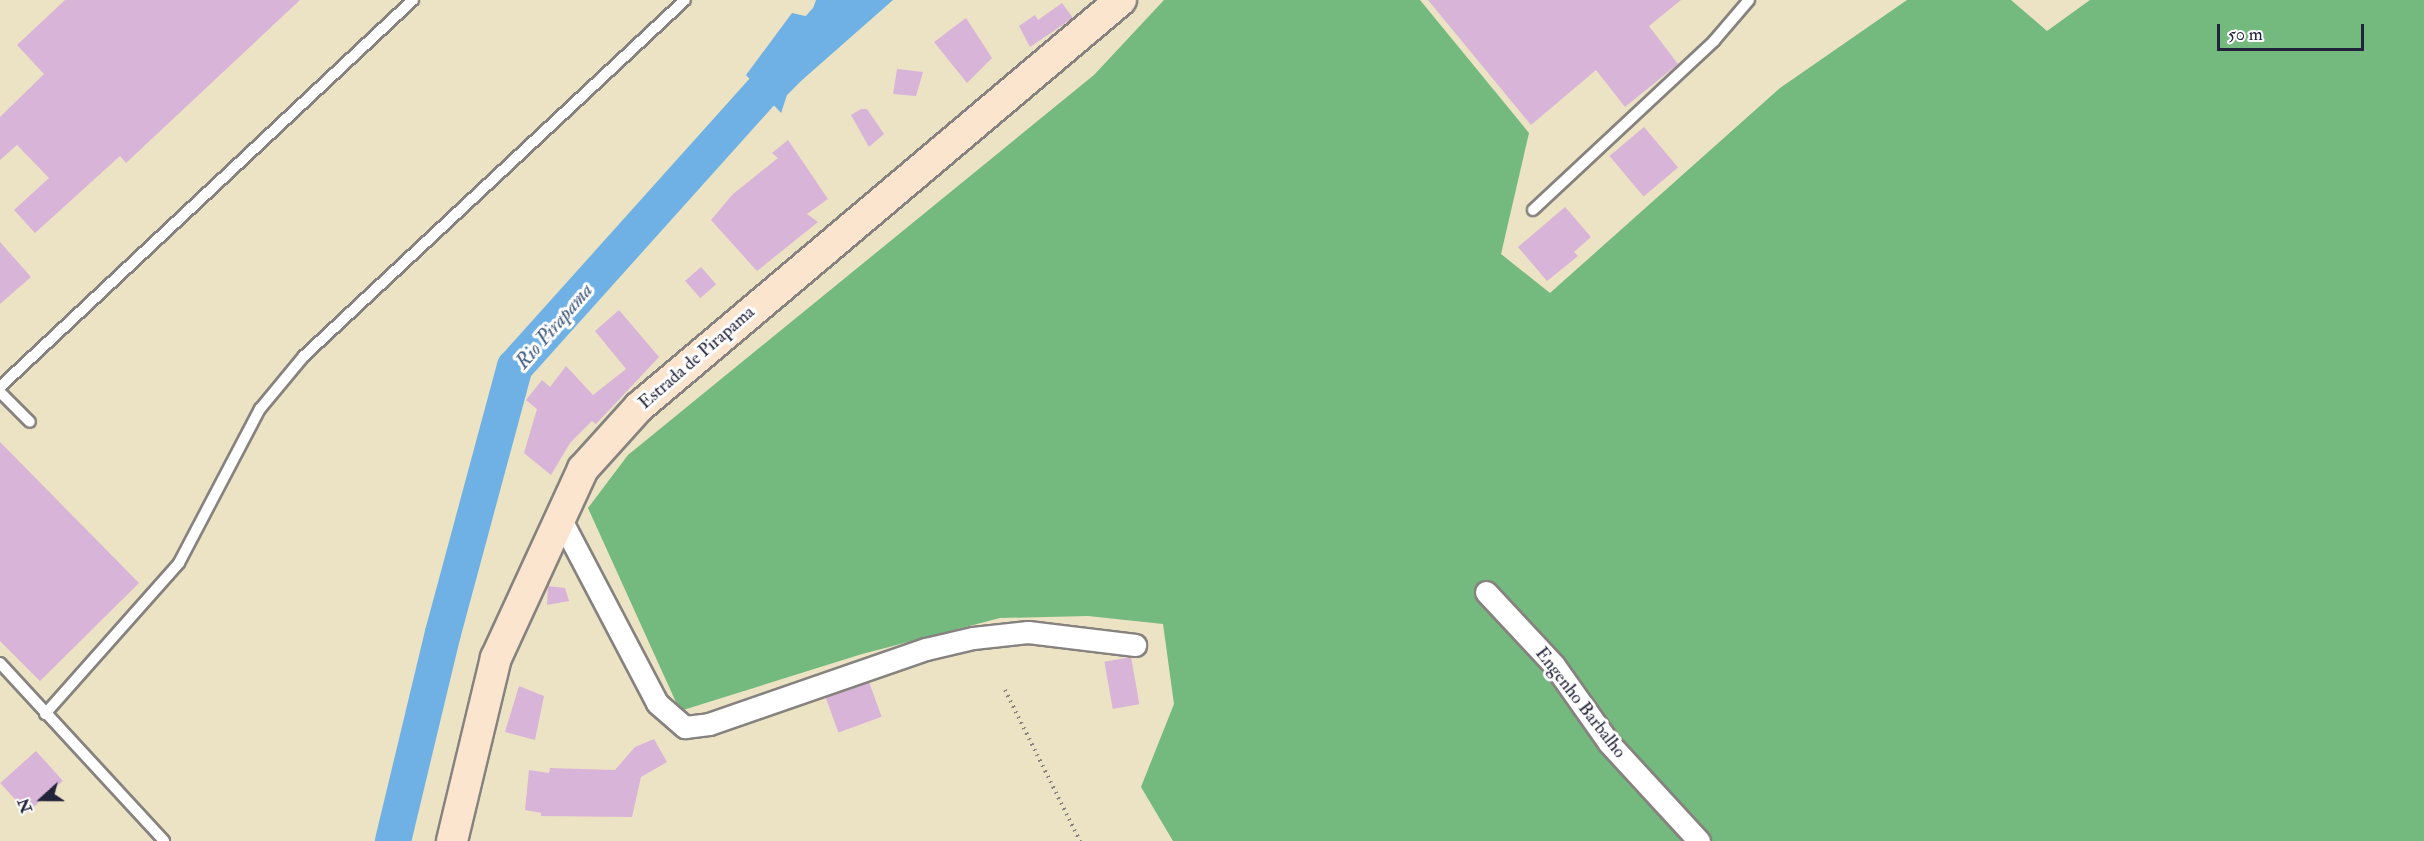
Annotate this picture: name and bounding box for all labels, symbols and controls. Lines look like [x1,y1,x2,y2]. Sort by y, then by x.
scale bar [2220,12,2367,50]
text: 50 m [2228,23,2263,46]
water label: Rio Pirapama [510,278,598,374]
street label: Estrada de Pirapama [635,302,759,414]
street label: Engenho Barbalho [1530,643,1630,763]
north arrow [12,769,72,829]
text: N [13,795,37,816]

